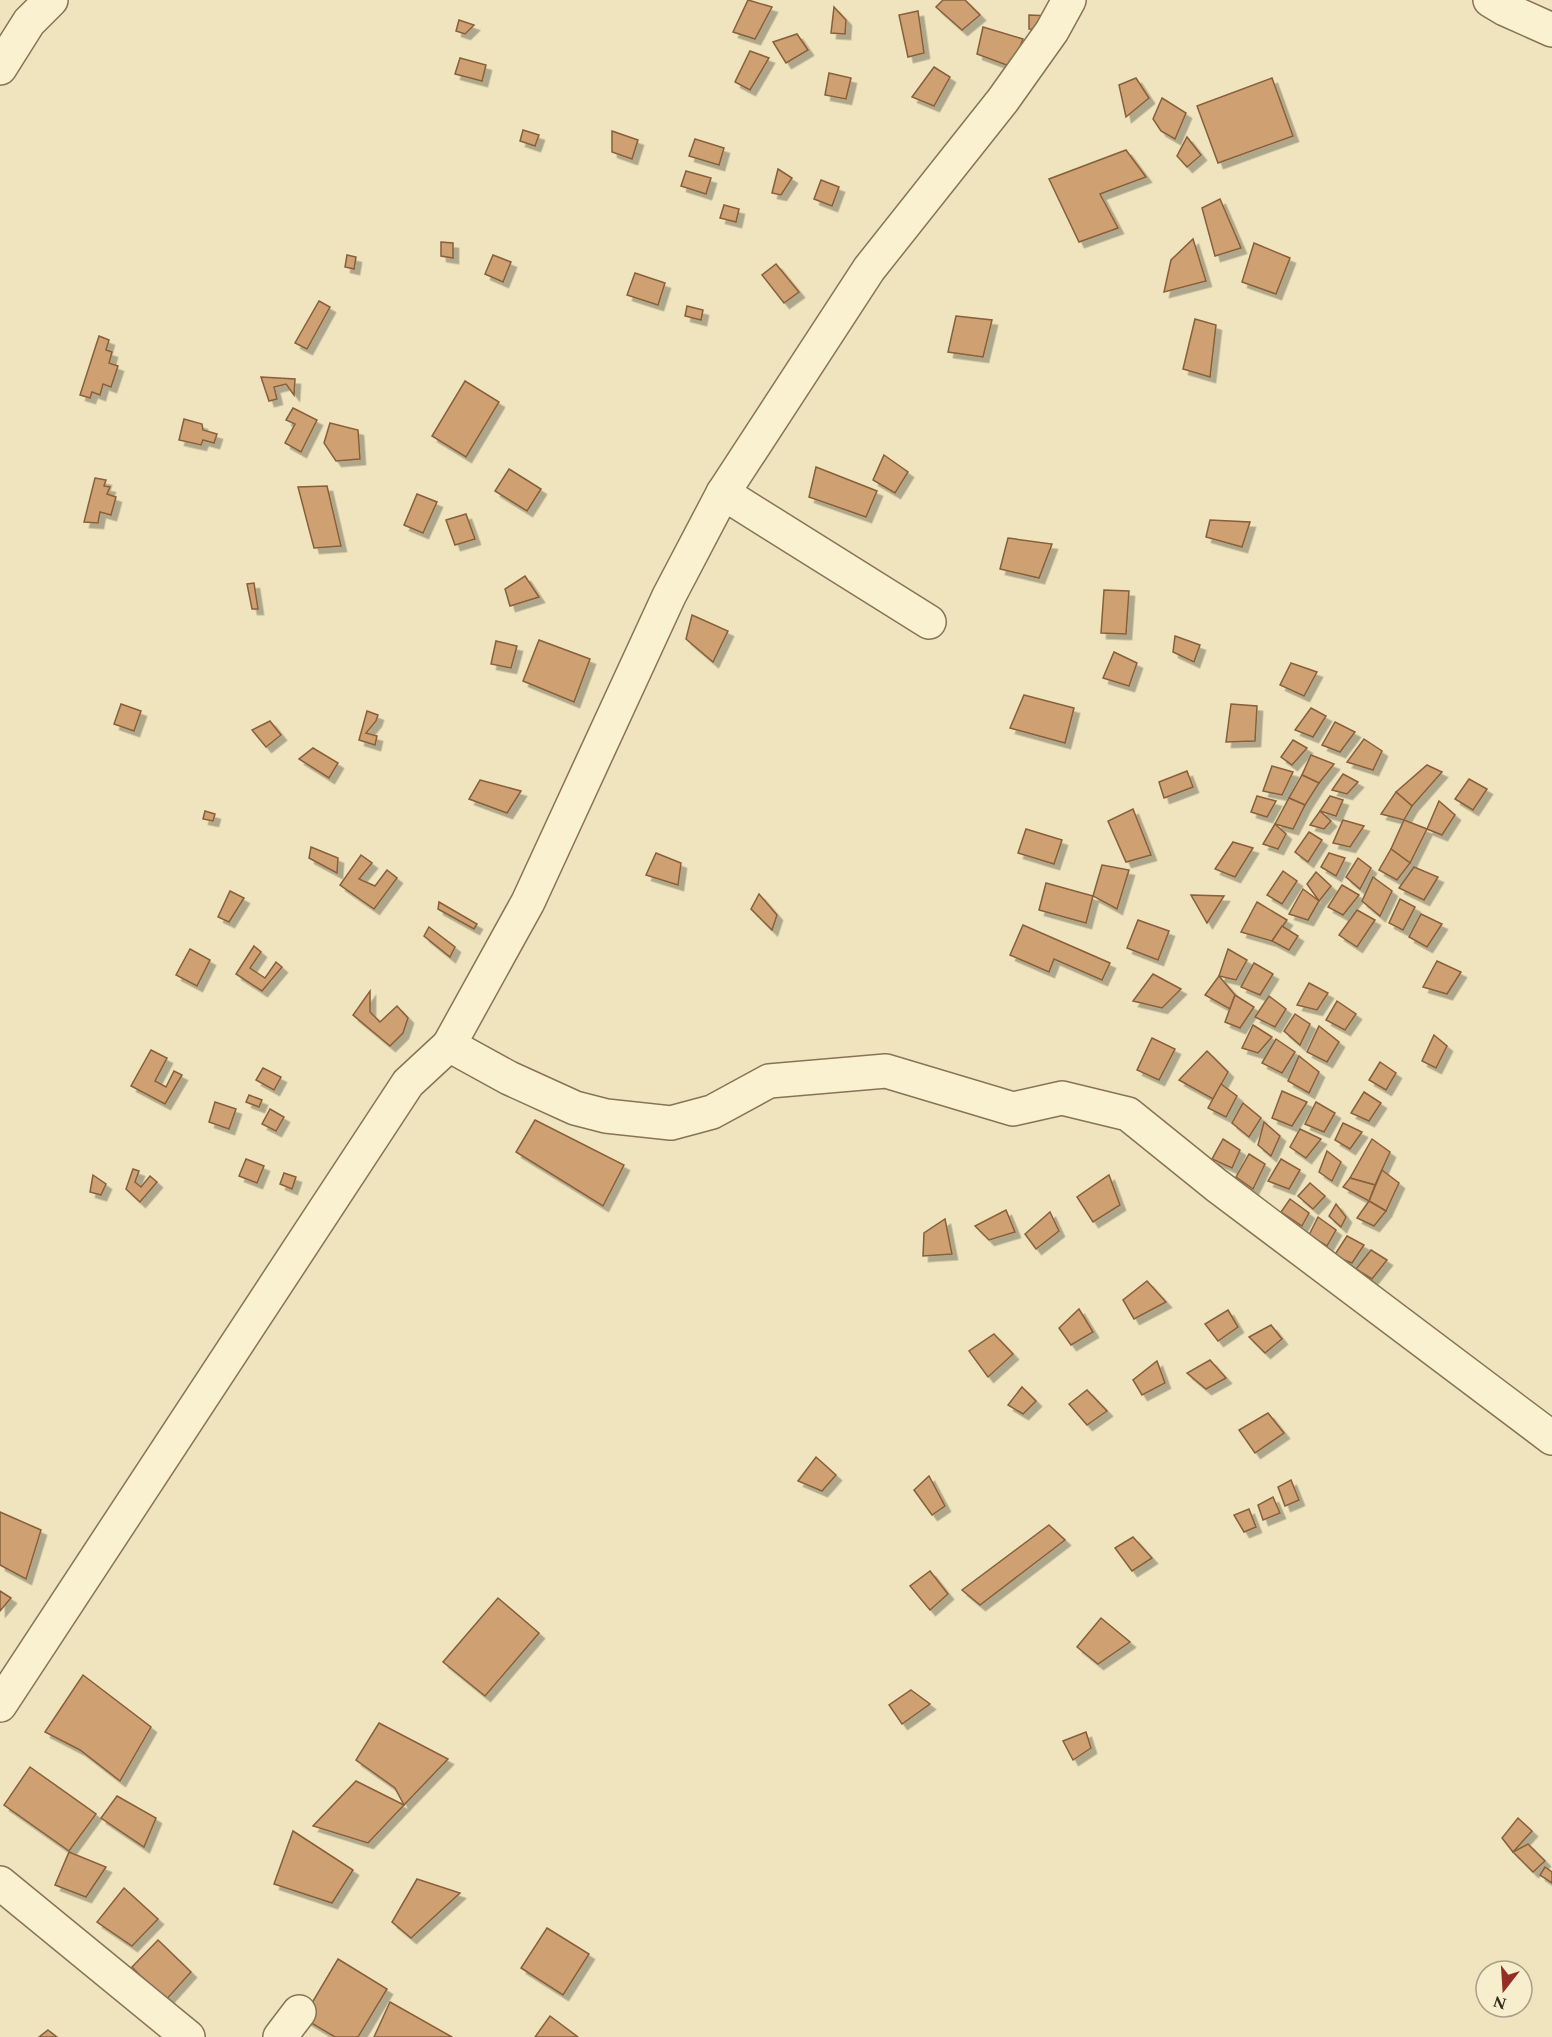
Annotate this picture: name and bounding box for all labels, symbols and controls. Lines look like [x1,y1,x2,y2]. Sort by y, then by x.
north arrow [1474,1959,1534,2019]
text: N [1490,1989,1510,2016]

